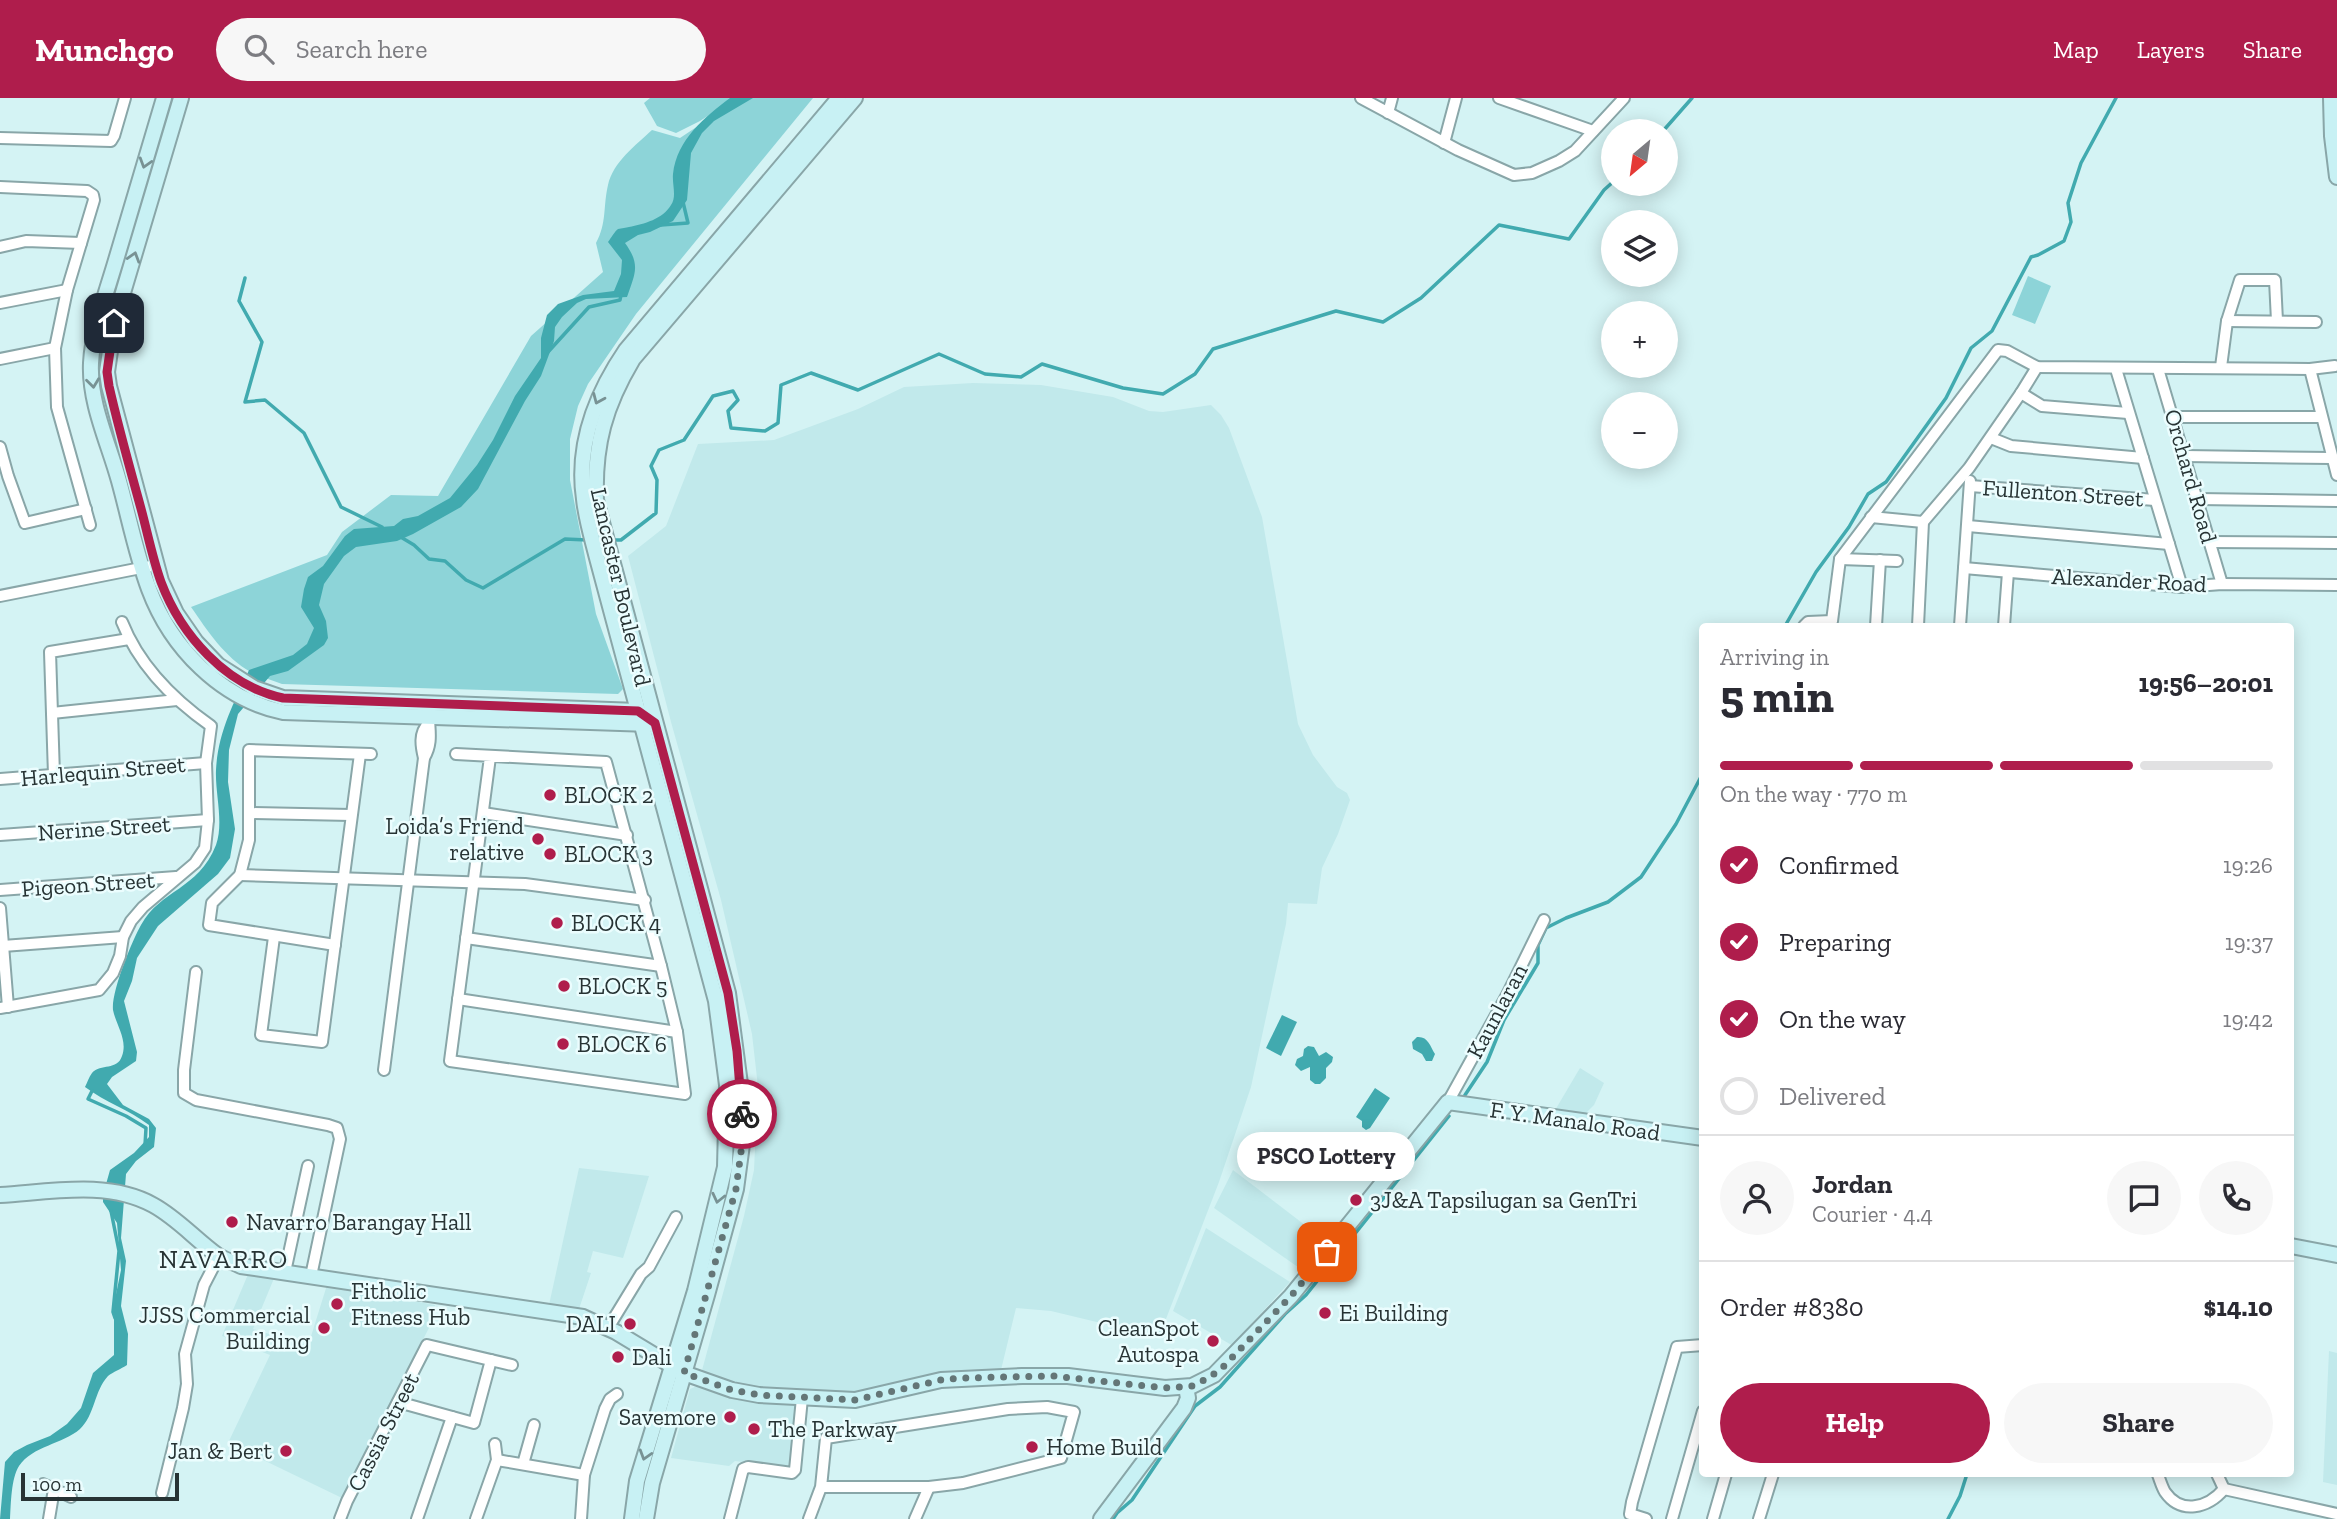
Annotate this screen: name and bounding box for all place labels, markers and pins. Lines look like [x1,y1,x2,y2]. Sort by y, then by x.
pin [84,293,144,353]
place label: BLOCK 2 [564,781,654,809]
marker: BLOCK 2 [542,787,558,803]
place label: Loida’s Friend relative [385,812,524,866]
marker: Loida’s Friend relative [530,831,546,847]
place label: BLOCK 3 [564,840,653,868]
marker: BLOCK 3 [542,846,558,862]
place label: BLOCK 4 [571,909,661,937]
marker: BLOCK 4 [549,915,565,931]
place label: BLOCK 5 [578,972,668,1000]
marker: BLOCK 5 [556,978,572,994]
place label: BLOCK 6 [577,1030,667,1058]
marker: BLOCK 6 [555,1036,571,1052]
callout: PSCO Lottery [1238,1133,1416,1182]
place label: 3J&A Tapsilugan sa GenTri [1370,1186,1637,1214]
marker: 3J&A Tapsilugan sa GenTri [1348,1192,1364,1208]
place label: Navarro Barangay Hall [246,1208,471,1236]
marker: Navarro Barangay Hall [224,1214,240,1230]
pin [1297,1222,1357,1282]
place label: Fitholic Fitness Hub [351,1277,470,1331]
marker: Fitholic Fitness Hub [329,1296,345,1312]
place label: Ei Building [1339,1299,1449,1327]
place label: JJSS Commercial Building [138,1301,310,1355]
marker: Ei Building [1317,1305,1333,1321]
place label: DALI [566,1310,616,1338]
place label: CleanSpot Autospa [1098,1314,1199,1368]
marker: DALI [622,1316,638,1332]
marker: JJSS Commercial Building [316,1320,332,1336]
marker: CleanSpot Autospa [1205,1333,1221,1349]
place label: Dali [632,1343,672,1371]
marker: Dali [610,1349,626,1365]
place label: Savemore [619,1403,716,1431]
marker: Savemore [722,1409,738,1425]
place label: The Parkway [768,1415,897,1443]
marker: The Parkway [746,1421,762,1437]
place label: Home Build [1046,1433,1163,1461]
place label: Jan & Bert [168,1437,272,1465]
marker: Home Build [1024,1439,1040,1455]
marker: Jan & Bert [278,1443,294,1459]

